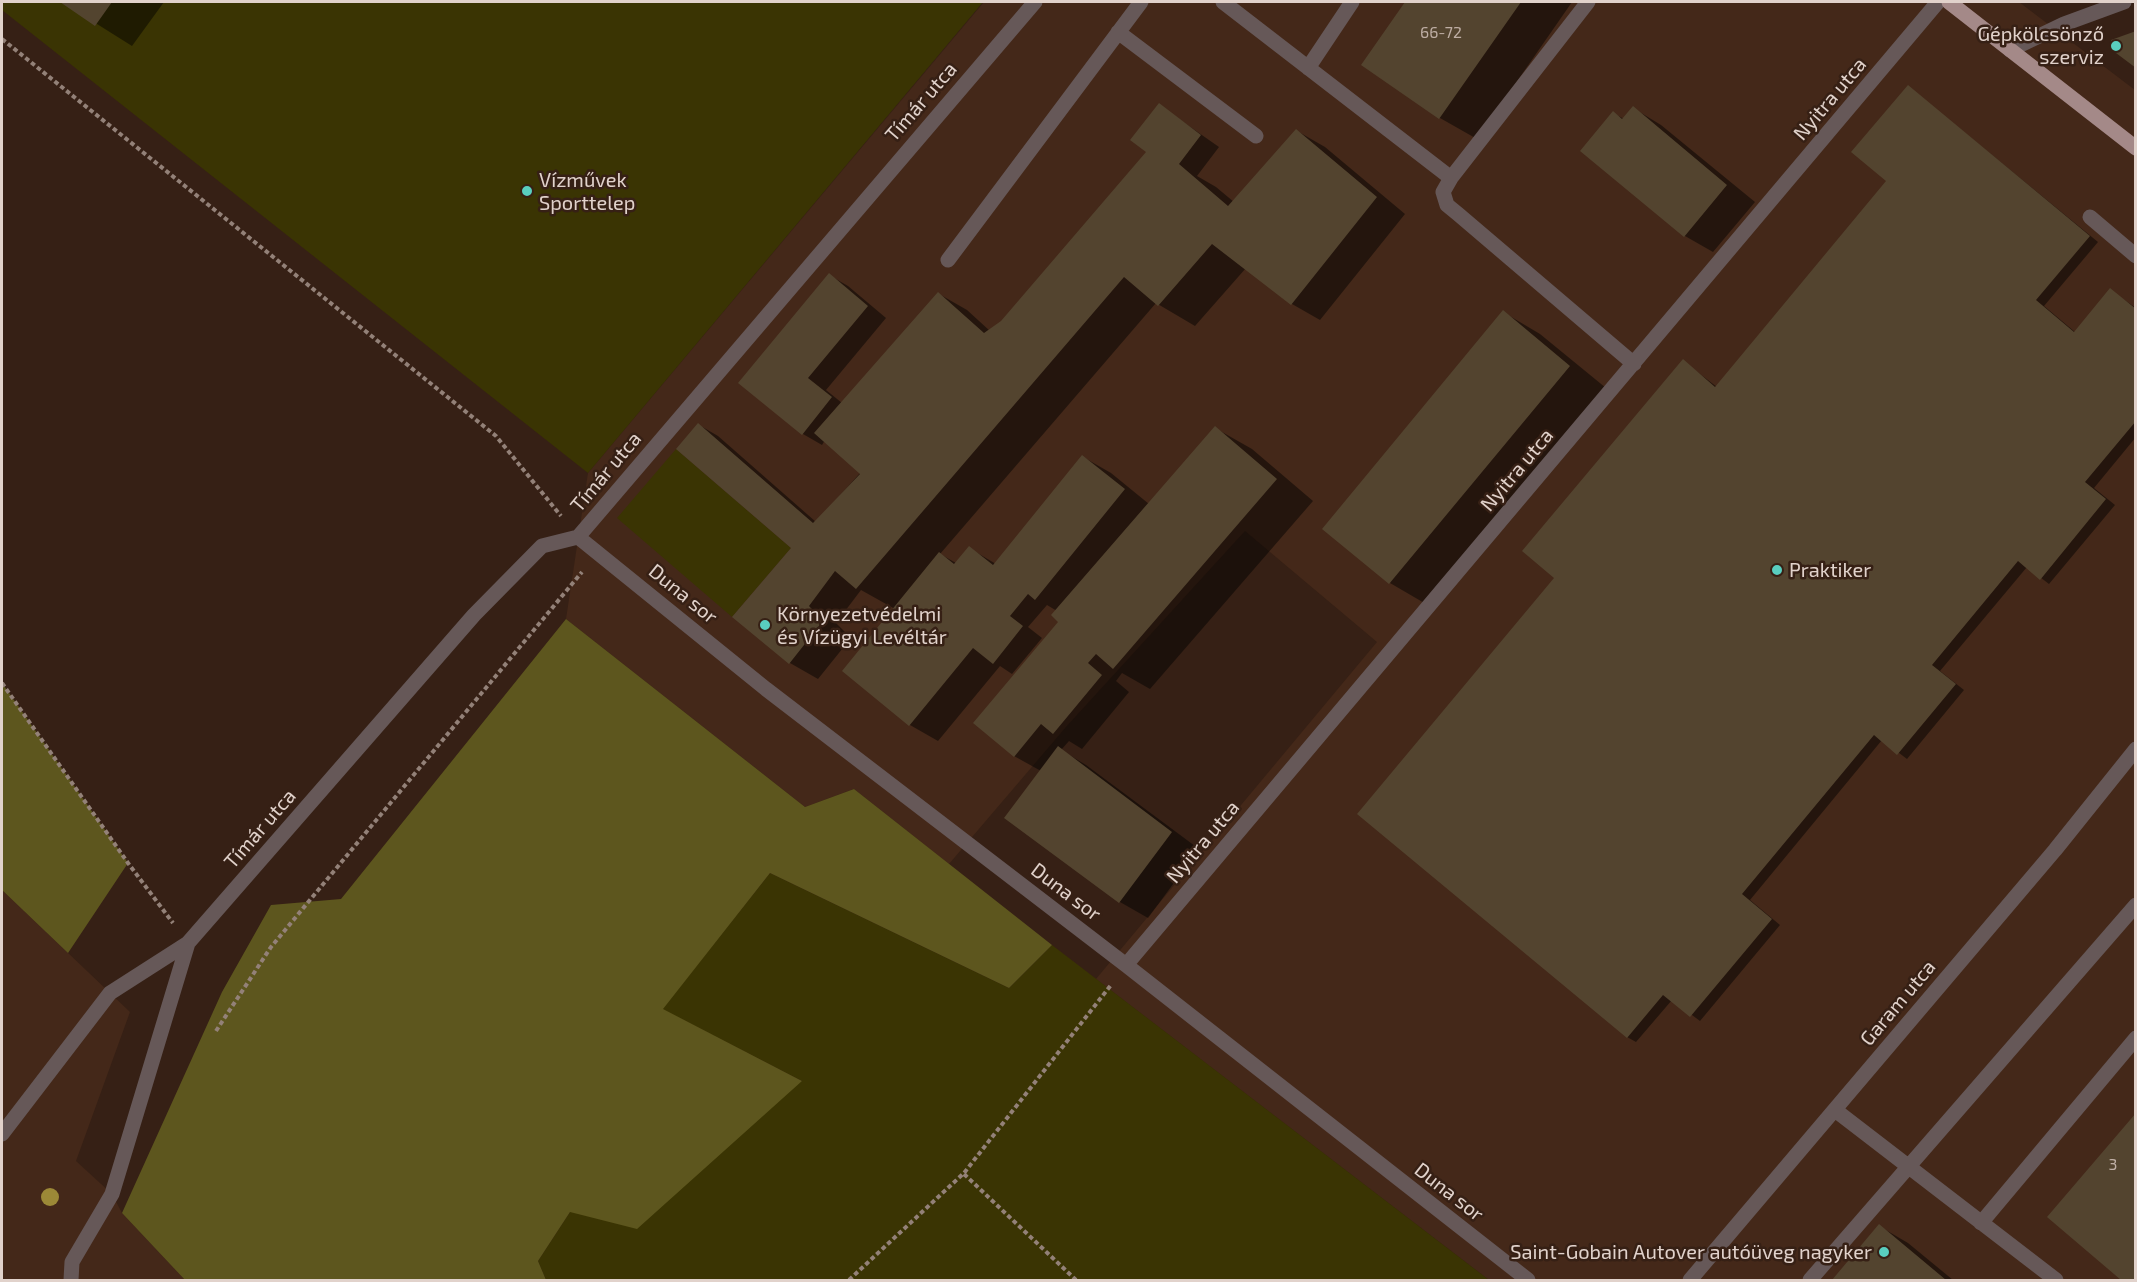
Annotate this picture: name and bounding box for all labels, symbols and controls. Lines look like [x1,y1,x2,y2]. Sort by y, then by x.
place label: Gépkölcsönző szerviz [1977,22,2104,69]
house number: 66-72 [1420,23,1462,43]
marker: Gépkölcsönző szerviz [2109,39,2123,53]
street label: Nyitra utca [1789,53,1871,145]
street label: Tímár utca [880,57,962,147]
place label: Vízművek Sporttelep [539,168,635,215]
marker: Vízművek Sporttelep [520,184,534,198]
street label: Nyitra utca [1476,424,1558,516]
street label: Tímár utca [566,427,646,517]
place label: Praktiker [1789,558,1871,582]
street label: Duna sor [644,559,722,629]
marker: Praktiker [1770,563,1784,577]
place label: Környezetvédelmi és Vízügyi Levéltár [777,602,947,649]
marker: Környezetvédelmi és Vízügyi Levéltár [758,618,772,632]
street label: Tímár utca [219,784,301,874]
street label: Nyitra utca [1162,796,1244,888]
street label: Duna sor [1026,858,1106,926]
street label: Garam utca [1855,955,1941,1051]
house number: 3 [2109,1155,2117,1175]
street label: Duna sor [1410,1158,1488,1226]
place label: Saint-Gobain Autover autóüveg nagyker [1510,1240,1872,1264]
marker: Saint-Gobain Autover autóüveg nagyker [1877,1245,1891,1259]

